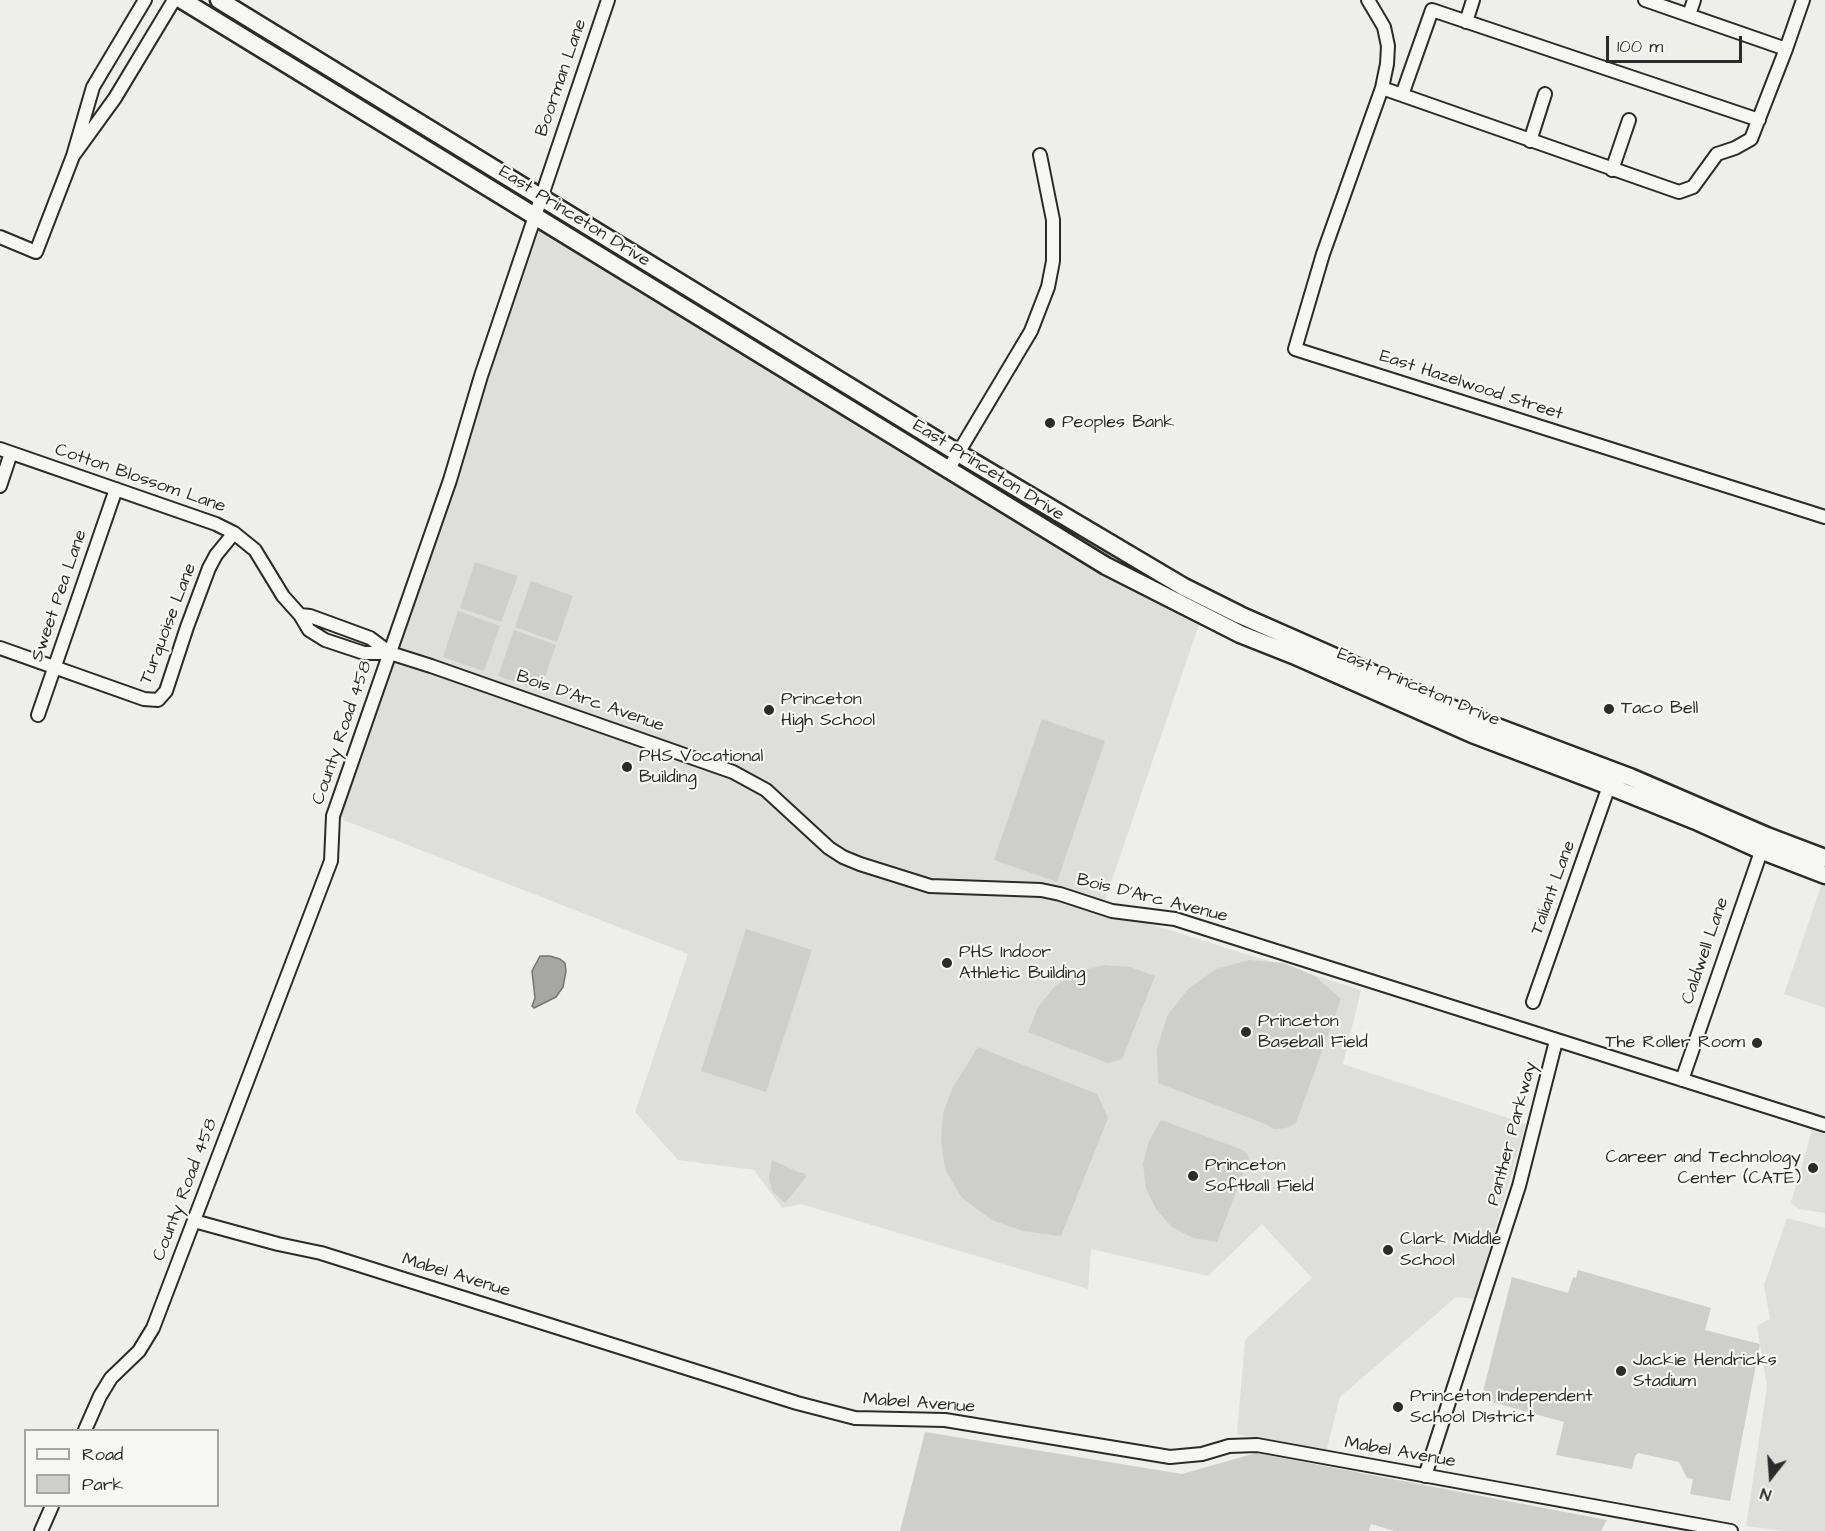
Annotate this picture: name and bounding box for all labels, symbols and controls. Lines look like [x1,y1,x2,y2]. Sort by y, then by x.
street label: Boorman Lane [532,16,592,140]
scale bar [1609,24,1746,62]
text: 100 m [1617,34,1663,59]
street label: East Princeton Drive [494,162,654,272]
street label: East Hazelwood Street [1377,346,1565,426]
place label: Peoples Bank [1062,412,1174,434]
street label: East Princeton Drive [908,416,1068,526]
marker: Peoples Bank [1043,416,1057,430]
street label: Cotton Blossom Lane [52,440,228,518]
street label: Sweet Pea Lane [27,527,93,665]
street label: Turquoise Lane [136,560,202,688]
street label: East Princeton Drive [1333,644,1503,732]
street label: County Road 458 [308,658,378,808]
street label: Bois D'Arc Avenue [513,667,667,737]
place label: Princeton High School [781,689,875,732]
place label: Taco Bell [1621,698,1698,720]
marker: Taco Bell [1602,702,1616,716]
marker: Princeton High School [762,703,776,717]
place label: PHS Vocational Building [639,746,763,789]
marker: PHS Vocational Building [620,760,634,774]
street label: Taliant Lane [1527,838,1581,938]
street label: Bois D'Arc Avenue [1074,870,1230,928]
street label: Caldwell Lane [1678,895,1734,1007]
place label: PHS Indoor Athletic Building [959,942,1086,984]
marker: PHS Indoor Athletic Building [940,956,954,970]
place label: Princeton Baseball Field [1258,1011,1368,1054]
marker: Princeton Baseball Field [1239,1025,1253,1039]
place label: The Roller Room [1605,1032,1745,1054]
marker: The Roller Room [1750,1036,1764,1050]
street label: Panther Parkway [1483,1060,1543,1208]
street label: County Road 458 [149,1116,223,1264]
place label: Career and Technology Center (CATE) [1605,1147,1801,1190]
place label: Princeton Softball Field [1205,1155,1314,1198]
marker: Career and Technology Center (CATE) [1806,1161,1820,1175]
marker: Princeton Softball Field [1186,1169,1200,1183]
place label: Clark Middle School [1400,1229,1502,1272]
marker: Clark Middle School [1381,1243,1395,1257]
street label: Mabel Avenue [399,1249,513,1303]
place label: Jackie Hendricks Stadium [1633,1350,1777,1392]
marker: Jackie Hendricks Stadium [1614,1364,1628,1378]
place label: Princeton Independent School DIstrict [1410,1386,1593,1428]
street label: Mabel Avenue [862,1389,976,1419]
marker: Princeton Independent School DIstrict [1391,1400,1405,1414]
legend [24,1429,219,1507]
street label: Mabel Avenue [1343,1433,1457,1473]
text: Road [82,1442,123,1467]
north arrow [1741,1447,1801,1507]
text: Park [82,1472,124,1497]
text: N [1758,1482,1774,1506]

